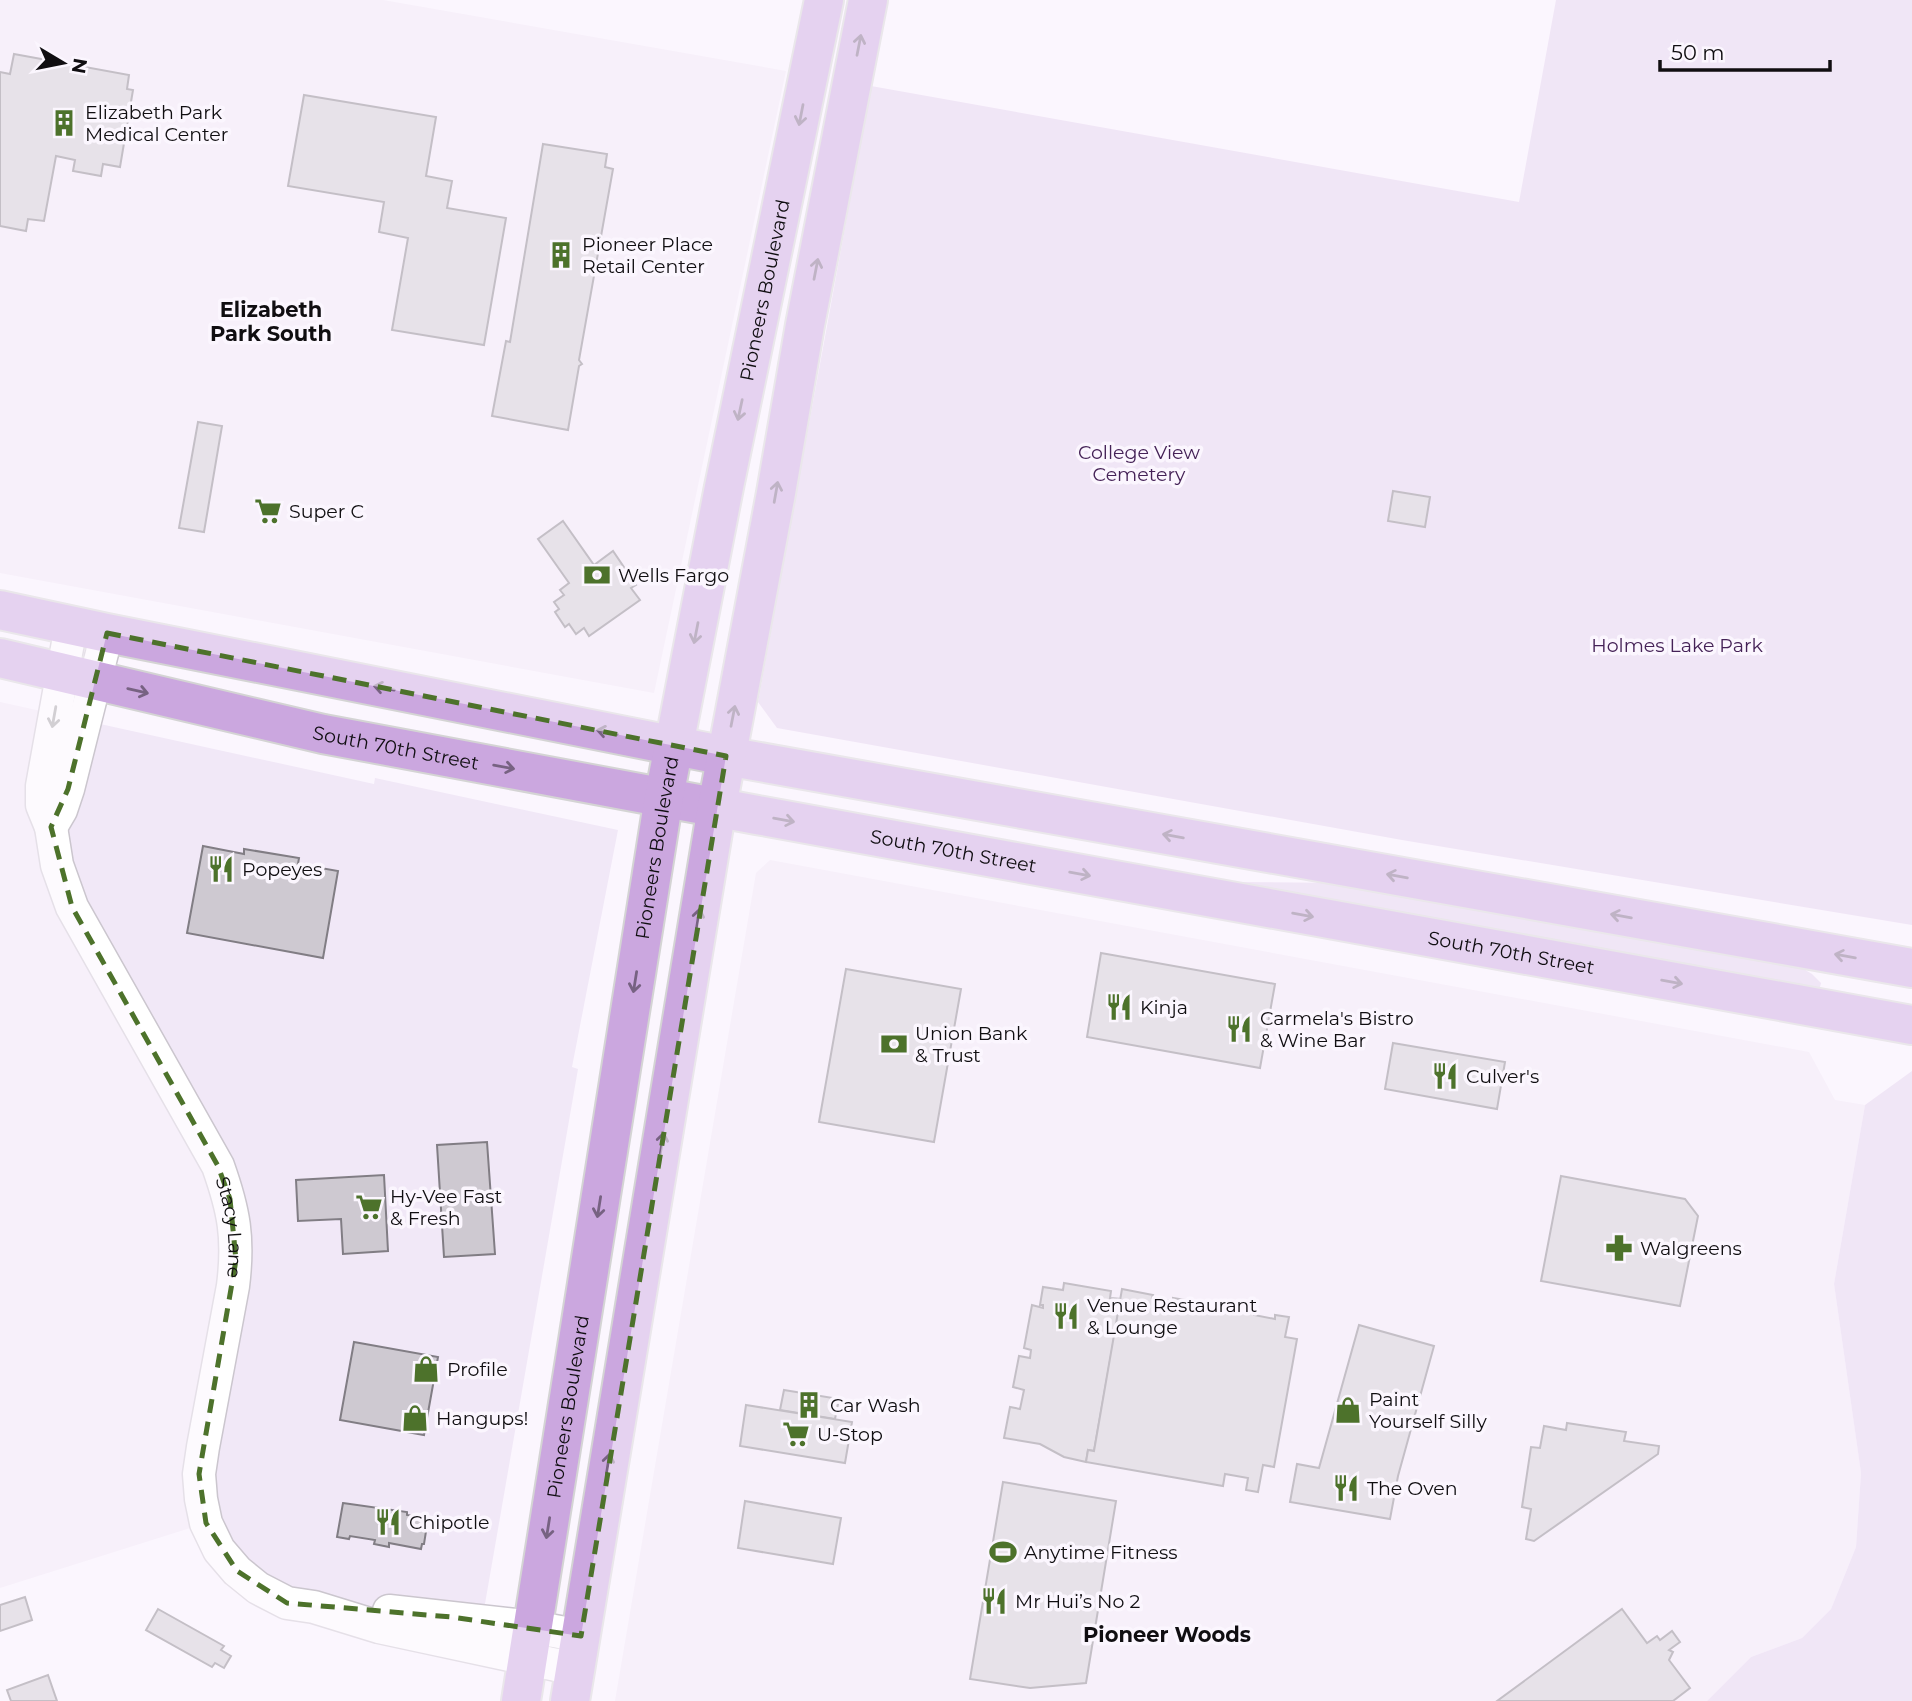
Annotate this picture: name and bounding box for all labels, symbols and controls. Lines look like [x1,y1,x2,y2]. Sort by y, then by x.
north arrow [28,28,98,98]
scale bar [1660,28,1830,72]
one-way arrow [853,34,866,57]
text: 50 m [1671,40,1725,65]
text: N [67,56,92,75]
place label: Elizabeth Park Medical Center [85,101,228,146]
one-way arrow [794,103,807,126]
building icon: Elizabeth Park Medical Center [49,108,79,138]
street label: Pioneers Boulevard [735,197,794,383]
place label: Pioneer Place Retail Center [582,233,713,278]
building icon: Pioneer Place Retail Center [546,240,576,270]
one-way arrow [810,258,823,280]
district label: Elizabeth Park South [210,297,332,346]
one-way arrow [732,398,746,421]
park label: College View Cemetery [1078,441,1200,486]
one-way arrow [770,482,783,504]
supermarket icon: Super C [253,496,283,526]
place label: Super C [289,500,364,523]
bank icon: Wells Fargo [582,560,612,590]
place label: Wells Fargo [618,564,729,587]
one-way arrow [688,621,702,644]
park label: Holmes Lake Park [1591,634,1763,657]
one-way arrow [373,680,396,694]
one-way arrow [126,685,149,698]
one-way arrow [47,705,61,728]
one-way arrow [727,705,741,728]
street label: South 70th Street [311,720,481,774]
one-way arrow [596,725,619,739]
street label: Pioneers Boulevard [630,754,683,941]
one-way arrow [493,761,515,775]
one-way arrow [772,814,795,827]
street label: South 70th Street [868,824,1039,877]
one-way arrow [1162,829,1185,842]
restaurant icon: Popeyes [206,854,236,884]
place label: Popeyes [242,858,322,881]
one-way arrow [1068,868,1091,881]
one-way arrow [1386,869,1409,882]
one-way arrow [692,908,705,931]
one-way arrow [1292,909,1314,922]
one-way arrow [1610,909,1633,922]
street label: South 70th Street [1426,926,1597,979]
one-way arrow [1834,949,1857,962]
one-way arrow [628,970,641,993]
one-way arrow [1660,976,1683,990]
restaurant icon: Kinja [1104,992,1134,1022]
place label: Kinja [1140,996,1188,1019]
place label: Carmela's Bistro & Wine Bar [1260,1007,1414,1052]
restaurant icon: Carmela's Bistro & Wine Bar [1224,1014,1254,1044]
place label: Union Bank & Trust [915,1022,1028,1067]
bank icon: Union Bank & Trust [879,1029,909,1059]
restaurant icon: Culver's [1430,1061,1460,1091]
place label: Culver's [1466,1065,1539,1088]
one-way arrow [656,1132,669,1155]
street label: Stacy Lane [211,1174,247,1279]
place label: Hy-Vee Fast & Fresh [390,1185,503,1230]
supermarket icon: Hy-Vee Fast & Fresh [354,1192,384,1222]
one-way arrow [592,1195,605,1218]
pharmacy icon: Walgreens [1604,1233,1634,1263]
place label: Walgreens [1640,1237,1742,1260]
place label: Venue Restaurant & Lounge [1087,1294,1257,1339]
restaurant icon: Venue Restaurant & Lounge [1051,1301,1081,1331]
street label: Pioneers Boulevard [542,1313,593,1500]
shop icon: Profile [411,1354,441,1384]
place label: Profile [447,1358,508,1381]
place label: Paint Yourself Silly [1369,1388,1487,1433]
building icon: Car Wash [794,1390,824,1420]
place label: Car Wash [830,1394,921,1417]
shop icon: Paint Yourself Silly [1333,1395,1363,1425]
shop icon: Hangups! [400,1403,430,1433]
place label: Hangups! [436,1407,528,1430]
supermarket icon: U-Stop [781,1419,811,1449]
place label: U-Stop [817,1423,883,1446]
one-way arrow [602,1454,615,1476]
restaurant icon: The Oven [1331,1473,1361,1503]
place label: The Oven [1367,1477,1457,1500]
restaurant icon: Chipotle [373,1507,403,1537]
place label: Chipotle [409,1511,490,1534]
one-way arrow [541,1516,554,1539]
sports icon: Anytime Fitness [988,1537,1018,1567]
place label: Anytime Fitness [1024,1541,1178,1564]
restaurant icon: Mr Hui’s No 2 [979,1586,1009,1616]
place label: Mr Hui’s No 2 [1015,1590,1140,1613]
district label: Pioneer Woods [1083,1622,1251,1647]

